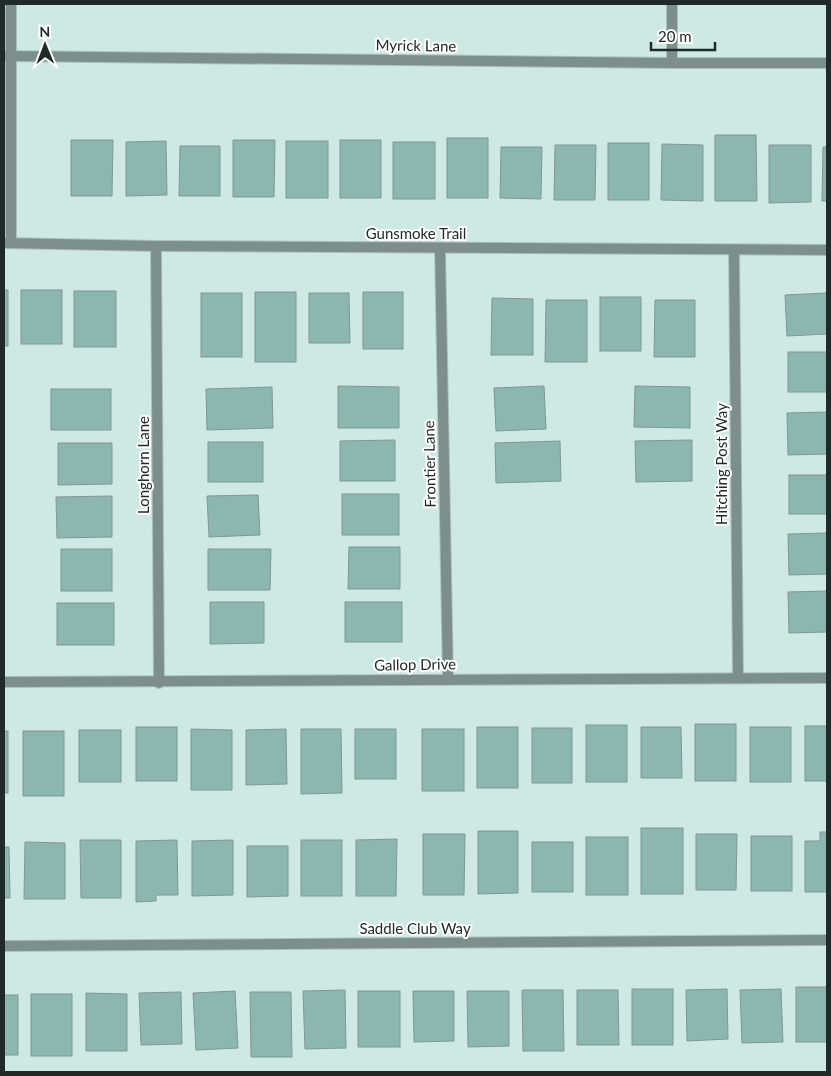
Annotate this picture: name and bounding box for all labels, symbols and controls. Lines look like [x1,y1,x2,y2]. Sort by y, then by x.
north arrow [20,20,70,70]
scale bar [651,20,715,52]
text: N [39,23,50,40]
text: 20 m [658,27,692,45]
street label: Myrick Lane [376,35,457,55]
street label: Gunsmoke Trail [366,224,466,242]
street label: Hitching Post Way [712,403,730,525]
street label: Longhorn Lane [134,416,152,514]
street label: Frontier Lane [419,420,439,508]
street label: Gallop Drive [374,654,456,674]
street label: Saddle Club Way [359,919,471,937]

